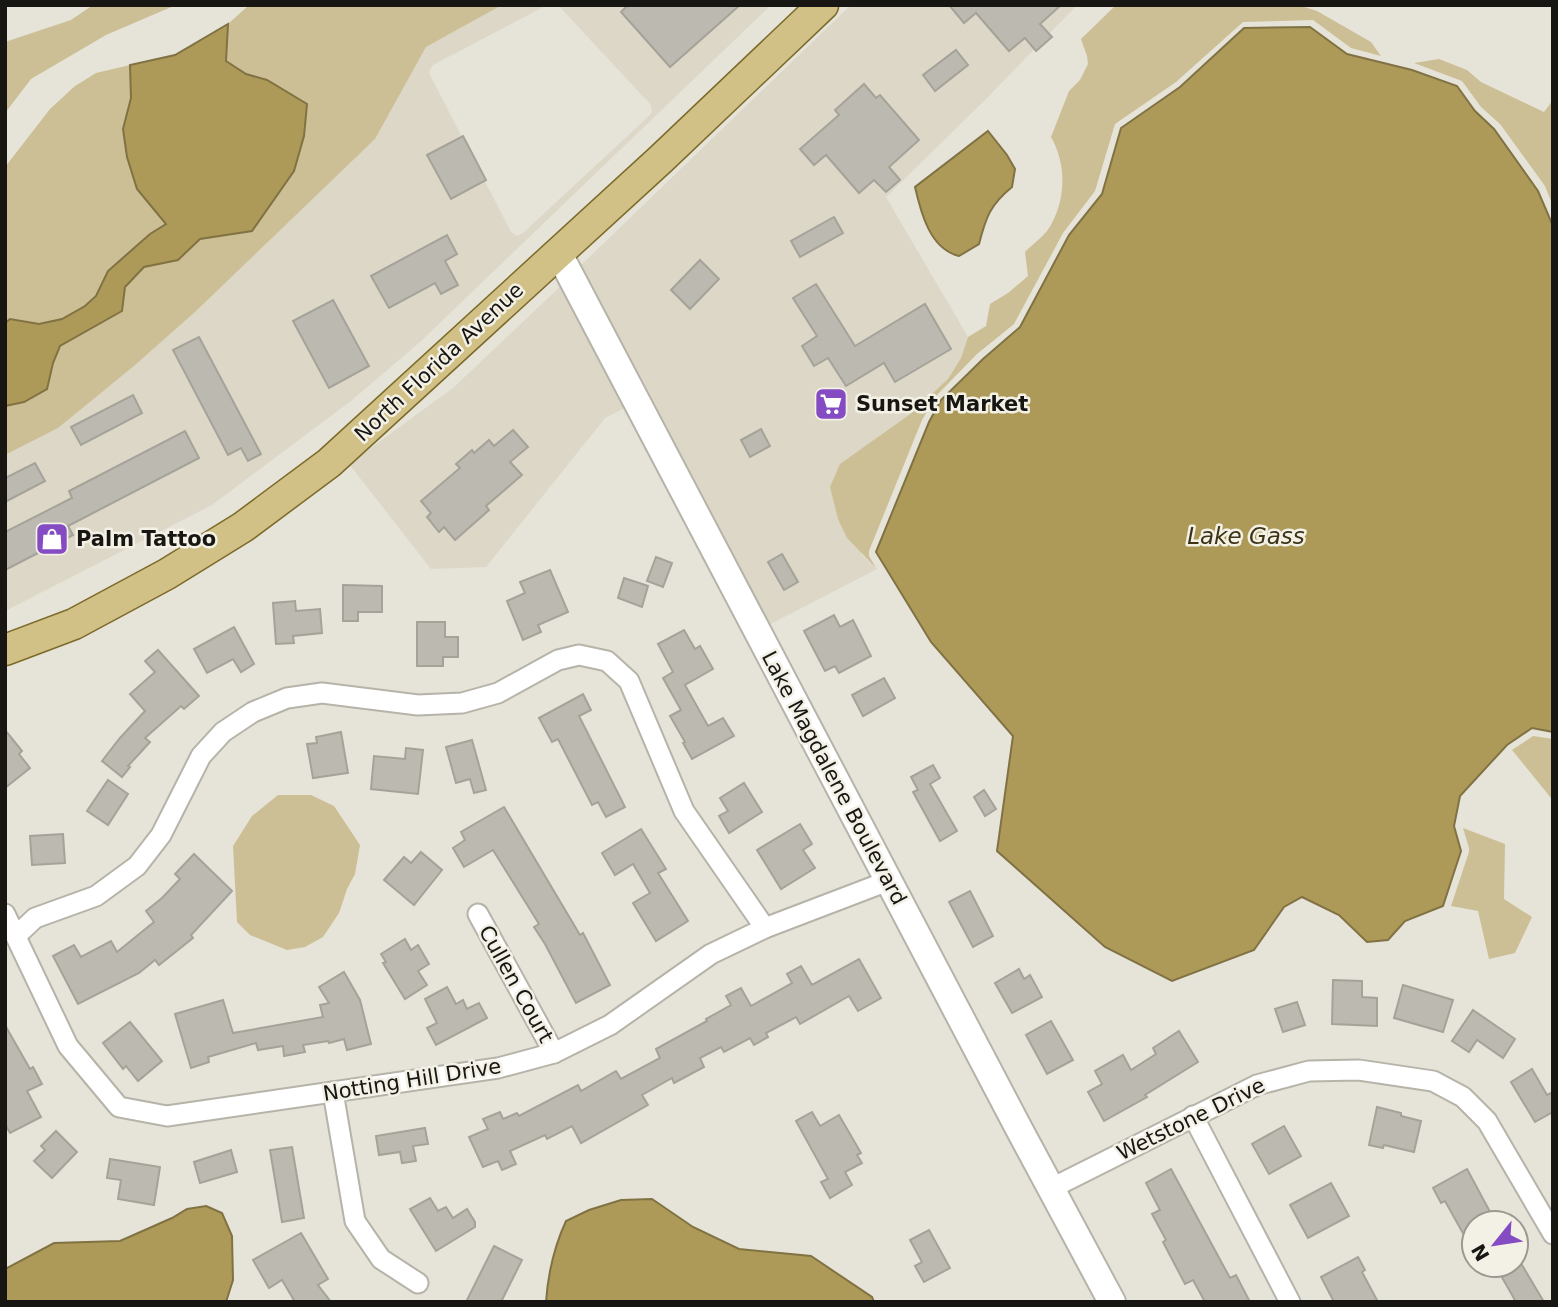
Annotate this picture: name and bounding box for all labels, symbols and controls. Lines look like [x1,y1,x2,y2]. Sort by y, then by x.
street label: North Florida Avenue [350,278,528,446]
supermarket icon: Sunset Market [812,385,850,423]
place label: Sunset Market [856,392,1028,416]
shop icon: Palm Tattoo [33,520,71,558]
water label: Lake Gass [1187,523,1305,549]
place label: Palm Tattoo [76,527,216,551]
street label: Lake Magdalene Boulevard [757,647,911,909]
street label: Cullen Court [474,921,558,1047]
street label: Notting Hill Drive [321,1054,503,1106]
street label: Wetstone Drive [1113,1073,1269,1165]
north arrow [1460,1209,1530,1279]
text: N [1467,1240,1494,1265]

